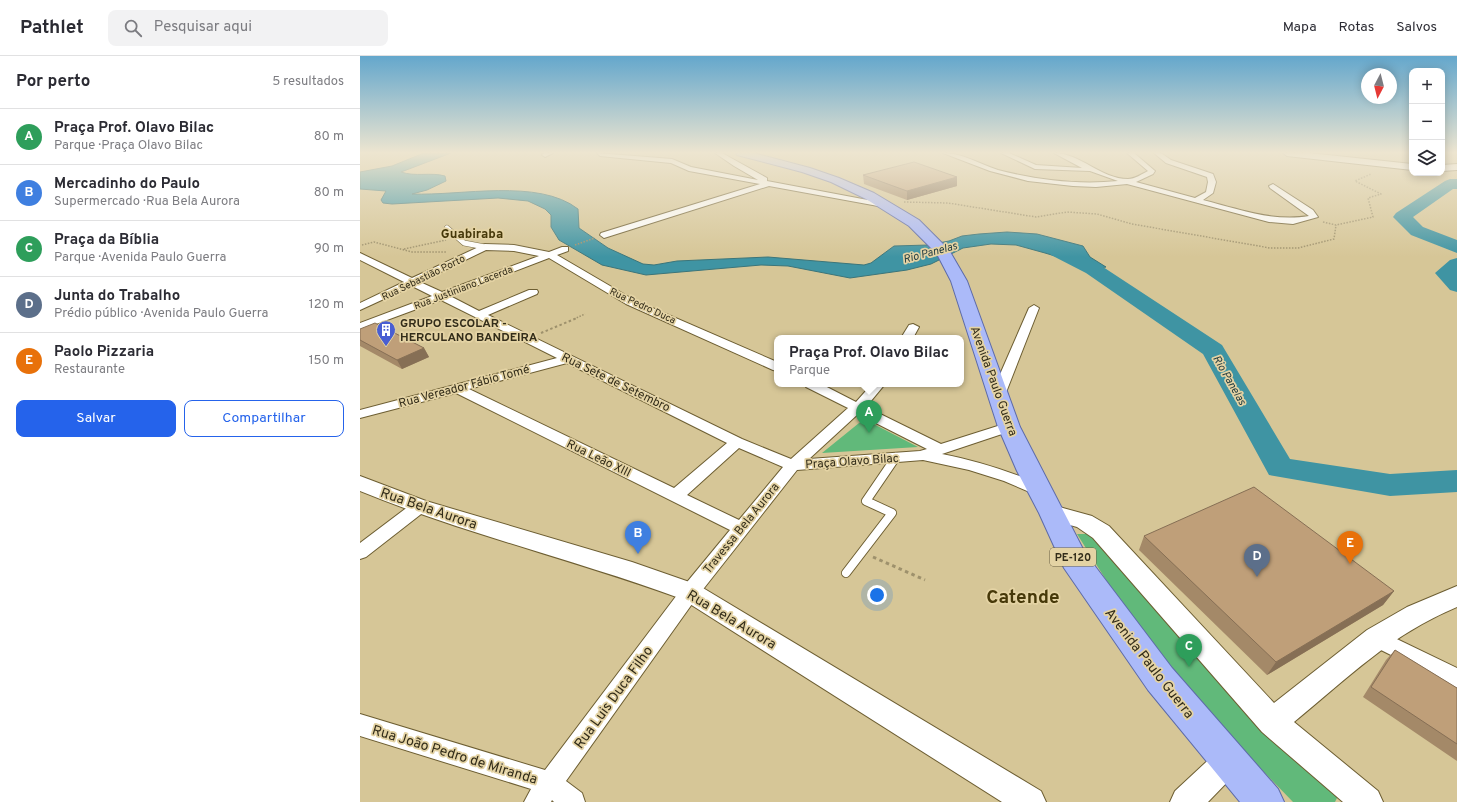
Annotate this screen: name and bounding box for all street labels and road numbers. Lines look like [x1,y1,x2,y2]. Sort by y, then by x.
street label: Rua Sebastião Porto [380,252,468,304]
street label: Rua Justiniano Lacerda [412,264,515,313]
street label: Rua Pedro Duca [607,285,677,327]
street label: Avenida Paulo Guerra [966,324,1020,438]
street label: Rua Sete de Setembro [559,350,673,416]
street label: Rua Vereador Fábio Tomé [397,362,532,412]
street label: Rua Leão XIII [564,436,633,481]
street label: Praça Olavo Bilac [805,451,899,473]
street label: Travessa Bela Aurora [700,480,783,577]
street label: Rua Bela Aurora [378,485,479,534]
road number: PE-120 [1050,548,1096,566]
street label: Rua Bela Aurora [684,587,779,654]
street label: Avenida Paulo Guerra [1101,605,1197,722]
street label: Rua Luis Duca Filho [571,643,657,753]
street label: Rua João Pedro de Miranda [370,722,539,789]

